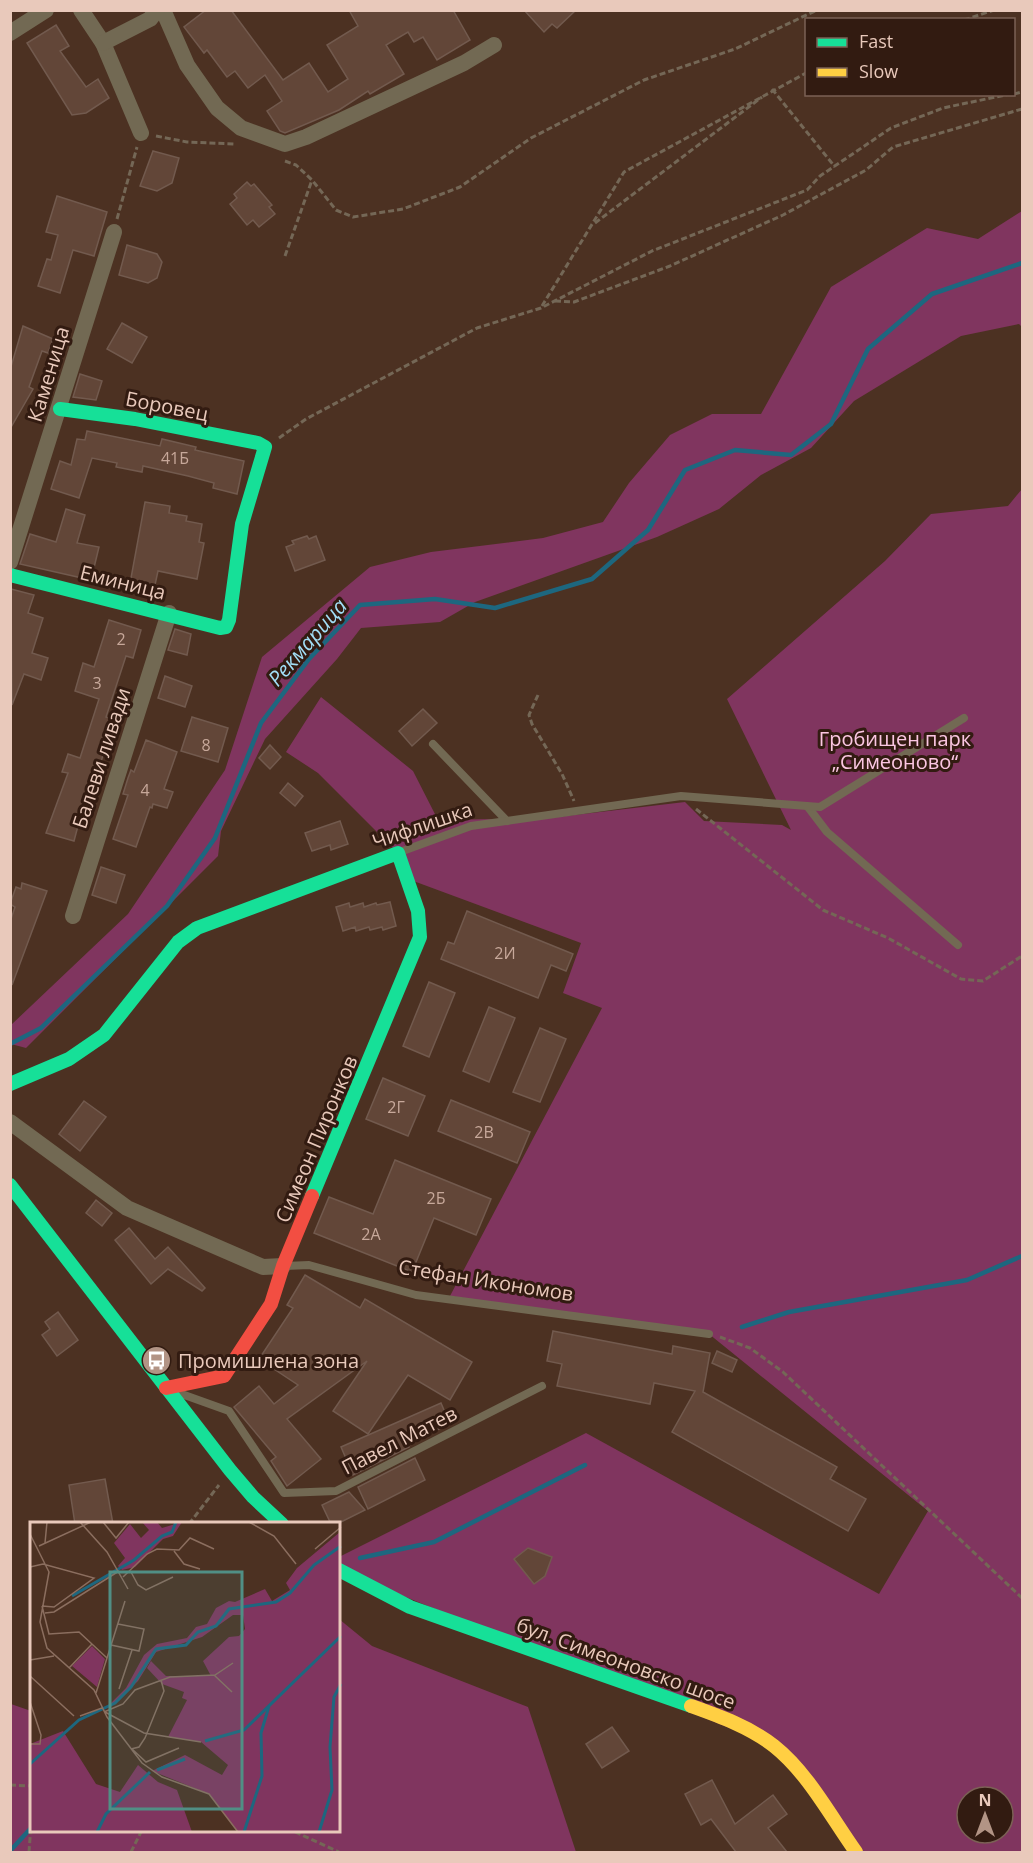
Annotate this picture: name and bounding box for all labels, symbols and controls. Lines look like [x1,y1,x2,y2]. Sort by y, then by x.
legend [805,18,1015,96]
text: Fast [859,29,893,53]
text: Slow [859,59,898,83]
street label: Каменица [21,323,75,425]
street label: Боровец [123,385,211,427]
house number: 41Б [161,447,189,469]
street label: Еминица [77,558,169,606]
water label: Рекмарица [261,592,353,692]
house number: 2 [116,628,126,650]
house number: 3 [92,672,102,694]
street label: Балеви ливади [66,684,136,832]
park label: Гробищен парк „Симеоново“ [819,725,972,775]
house number: 8 [201,734,211,756]
house number: 4 [140,779,150,801]
street label: Чифлишка [368,795,476,855]
house number: 2И [494,942,516,964]
street label: Симеон Пиронков [269,1051,363,1227]
house number: 2Г [387,1096,405,1118]
house number: 2В [474,1121,494,1143]
house number: 2Б [427,1187,445,1209]
house number: 2А [361,1223,382,1245]
street label: Стефан Икономов [397,1253,575,1307]
bus stop icon: Промишлена зона [141,1344,173,1376]
place label: Промишлена зона [178,1347,359,1374]
street label: Павел Матев [337,1399,461,1481]
inset map [30,1522,340,1833]
street label: бул. Симеоновско шосе [513,1611,739,1715]
north arrow [955,1785,1015,1845]
text: N [978,1789,992,1811]

